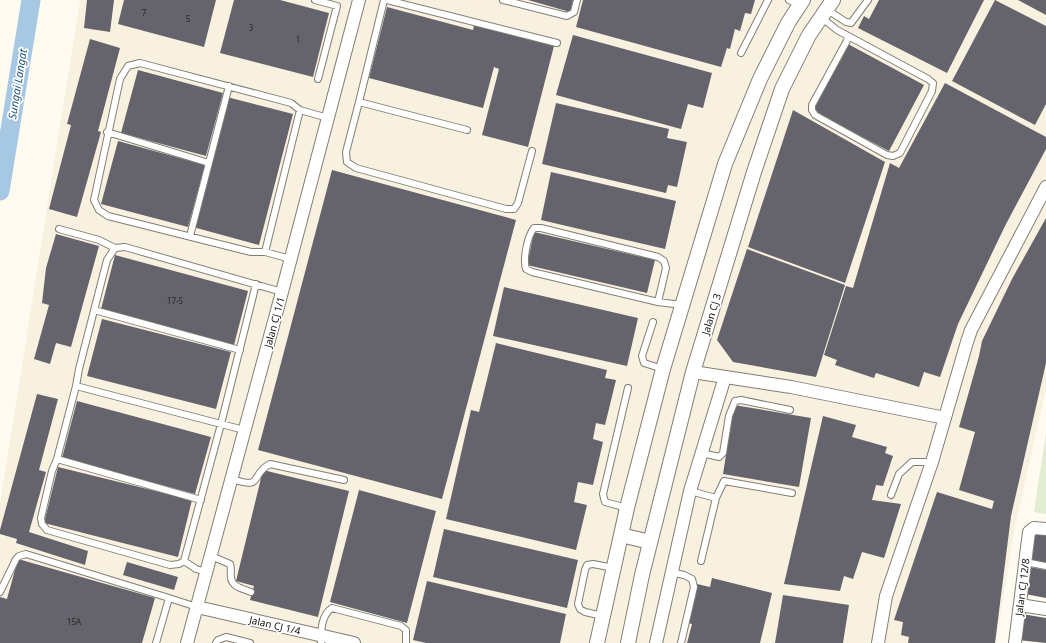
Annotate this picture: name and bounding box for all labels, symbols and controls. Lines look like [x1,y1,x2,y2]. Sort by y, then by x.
house number: 7 [142,7,147,18]
house number: 5 [186,13,191,24]
house number: 3 [249,22,254,33]
house number: 1 [296,34,300,45]
water label: Sungai Langat [4,48,30,120]
street label: Jalan CJ 3 [698,291,724,337]
house number: 17-5 [167,295,184,306]
street label: Jalan CJ 1/1 [260,295,288,350]
street label: Jalan CJ 12/8 [1011,557,1033,618]
street label: Jalan CJ 1/4 [247,612,302,638]
house number: 15A [67,616,82,627]

